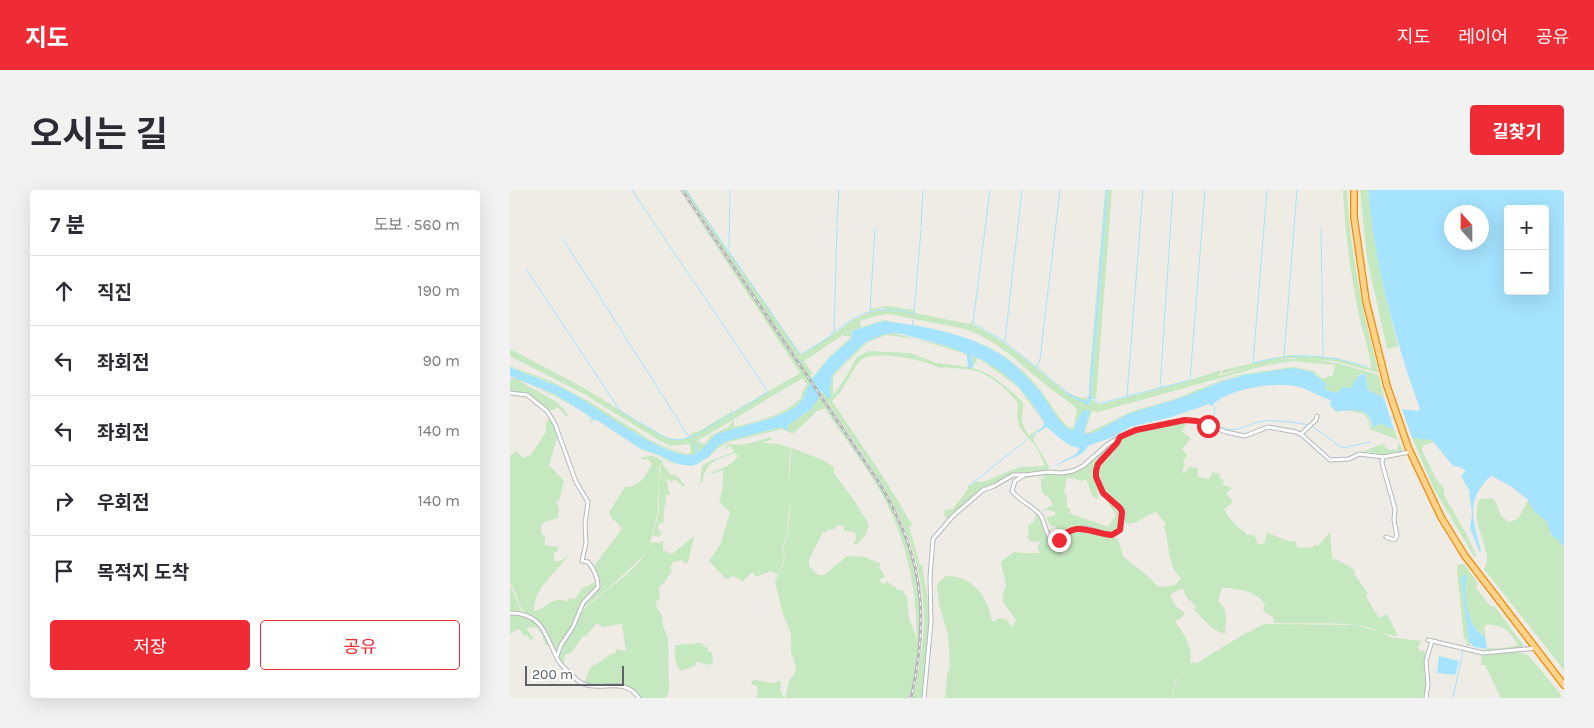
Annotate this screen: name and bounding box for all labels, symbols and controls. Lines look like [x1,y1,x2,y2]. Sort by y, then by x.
text: 지도 [25,24,69,52]
text: 지도 [1397,26,1430,48]
text: 레이어 [1458,26,1508,48]
text: 공유 [1536,26,1569,48]
button: 길찾기 [1470,105,1564,155]
text: 오시는 길 [30,114,168,155]
north arrow [1444,205,1489,250]
map controls [1504,205,1549,295]
button: + [1504,205,1549,250]
text: 7 분 [50,213,85,237]
text: 도보 · 560 m [374,215,460,234]
button: − [1504,250,1549,295]
icon: ahead [50,277,78,305]
text: 190 m [417,281,460,300]
text: 직진 [97,282,132,304]
icon: left [50,347,78,375]
text: 90 m [422,351,460,370]
text: 좌회전 [97,352,149,374]
route start [1197,415,1220,438]
icon: left [50,417,78,445]
text: 140 m [418,421,460,440]
text: 좌회전 [97,422,149,444]
icon: right [50,487,78,515]
text: 140 m [418,491,460,510]
text: 우회전 [97,492,149,514]
route end [1048,529,1071,552]
icon: arrive [50,557,78,585]
text: 목적지 도착 [97,562,189,584]
button: 저장 [50,620,250,670]
button: 공유 [260,620,460,670]
scale bar [525,663,624,686]
text: 200 m [532,666,573,683]

